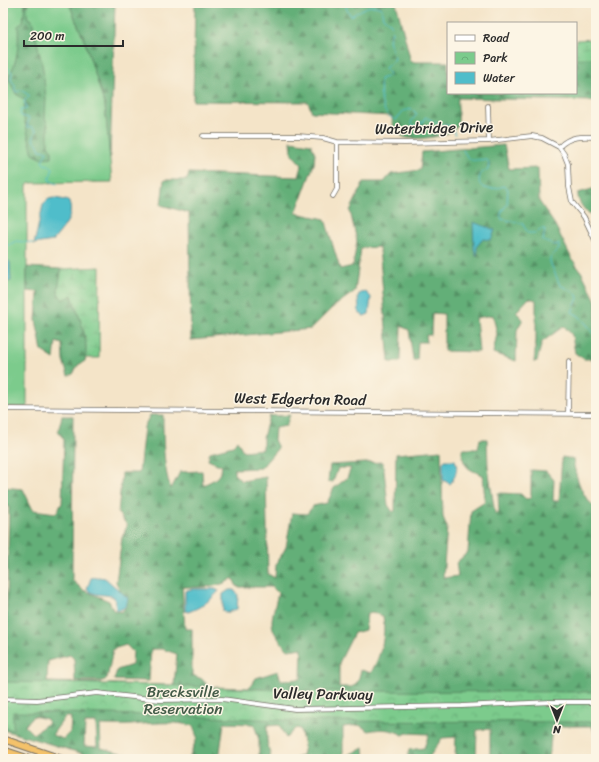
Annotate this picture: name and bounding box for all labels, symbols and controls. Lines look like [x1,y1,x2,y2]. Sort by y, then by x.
scale bar [24,22,123,48]
legend [447,22,577,94]
text: 200 m [30,25,64,47]
text: Road [483,27,510,49]
text: Park [483,47,508,69]
text: Water [483,67,516,89]
street label: Waterbridge Drive [375,114,493,142]
street label: West Edgerton Road [234,385,367,413]
park label: Brecksville Reservation [144,679,222,722]
street label: Valley Parkway [273,680,373,708]
north arrow [537,700,577,740]
text: N [553,720,562,739]

